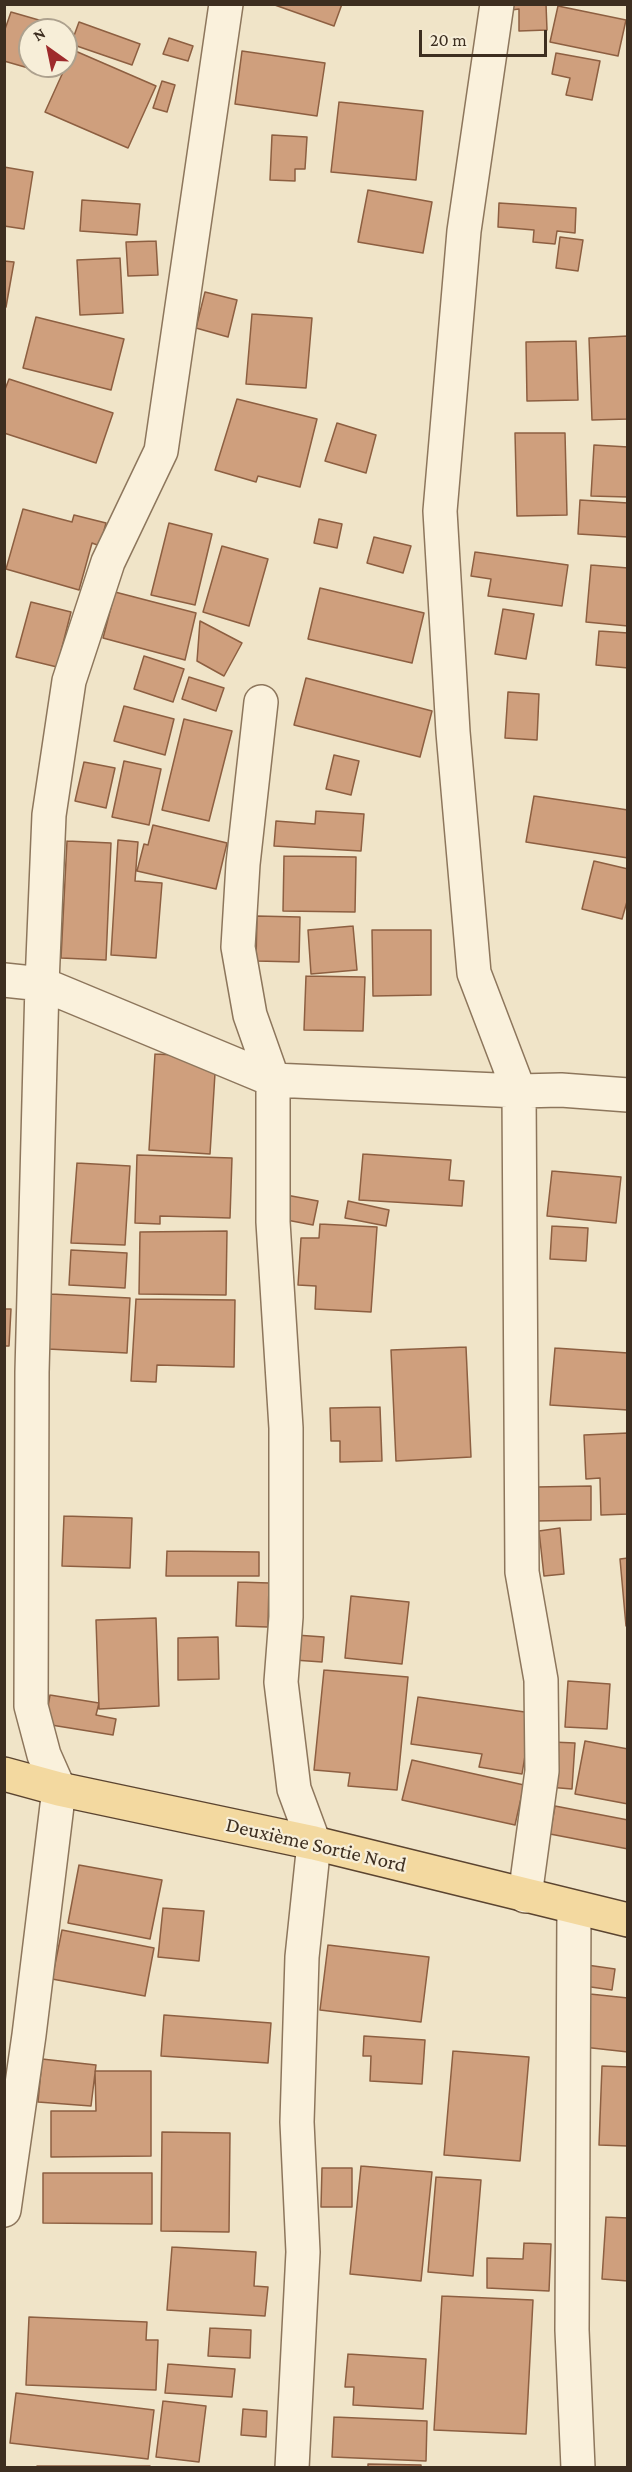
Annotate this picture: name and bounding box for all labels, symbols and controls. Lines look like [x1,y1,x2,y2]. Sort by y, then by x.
north arrow [18,18,78,78]
scale bar [422,18,550,56]
text: N [30,24,48,44]
text: 20 m [430,30,467,50]
street label: Deuxième Sortie Nord [223,1812,409,1878]

